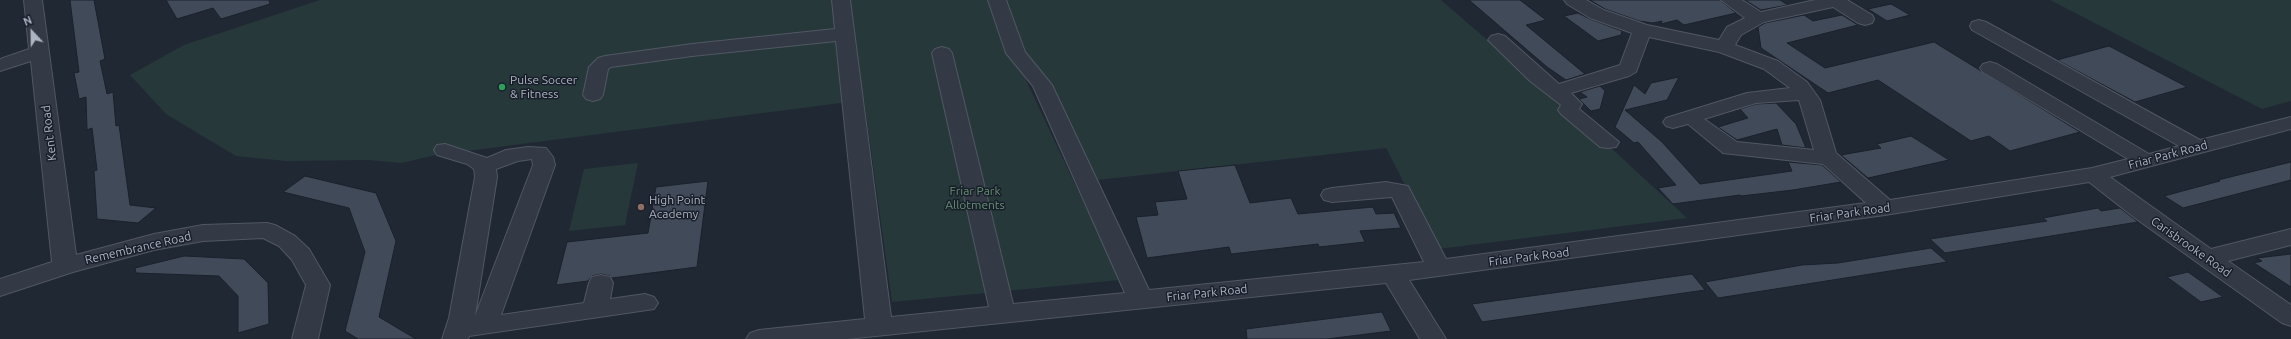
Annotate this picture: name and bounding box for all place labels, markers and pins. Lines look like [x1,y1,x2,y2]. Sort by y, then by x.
place label: Pulse Soccer & Fitness [510,73,577,101]
marker: Pulse Soccer & Fitness [497,82,507,92]
place label: High Point Academy [649,193,705,221]
marker: High Point Academy [636,202,646,212]

